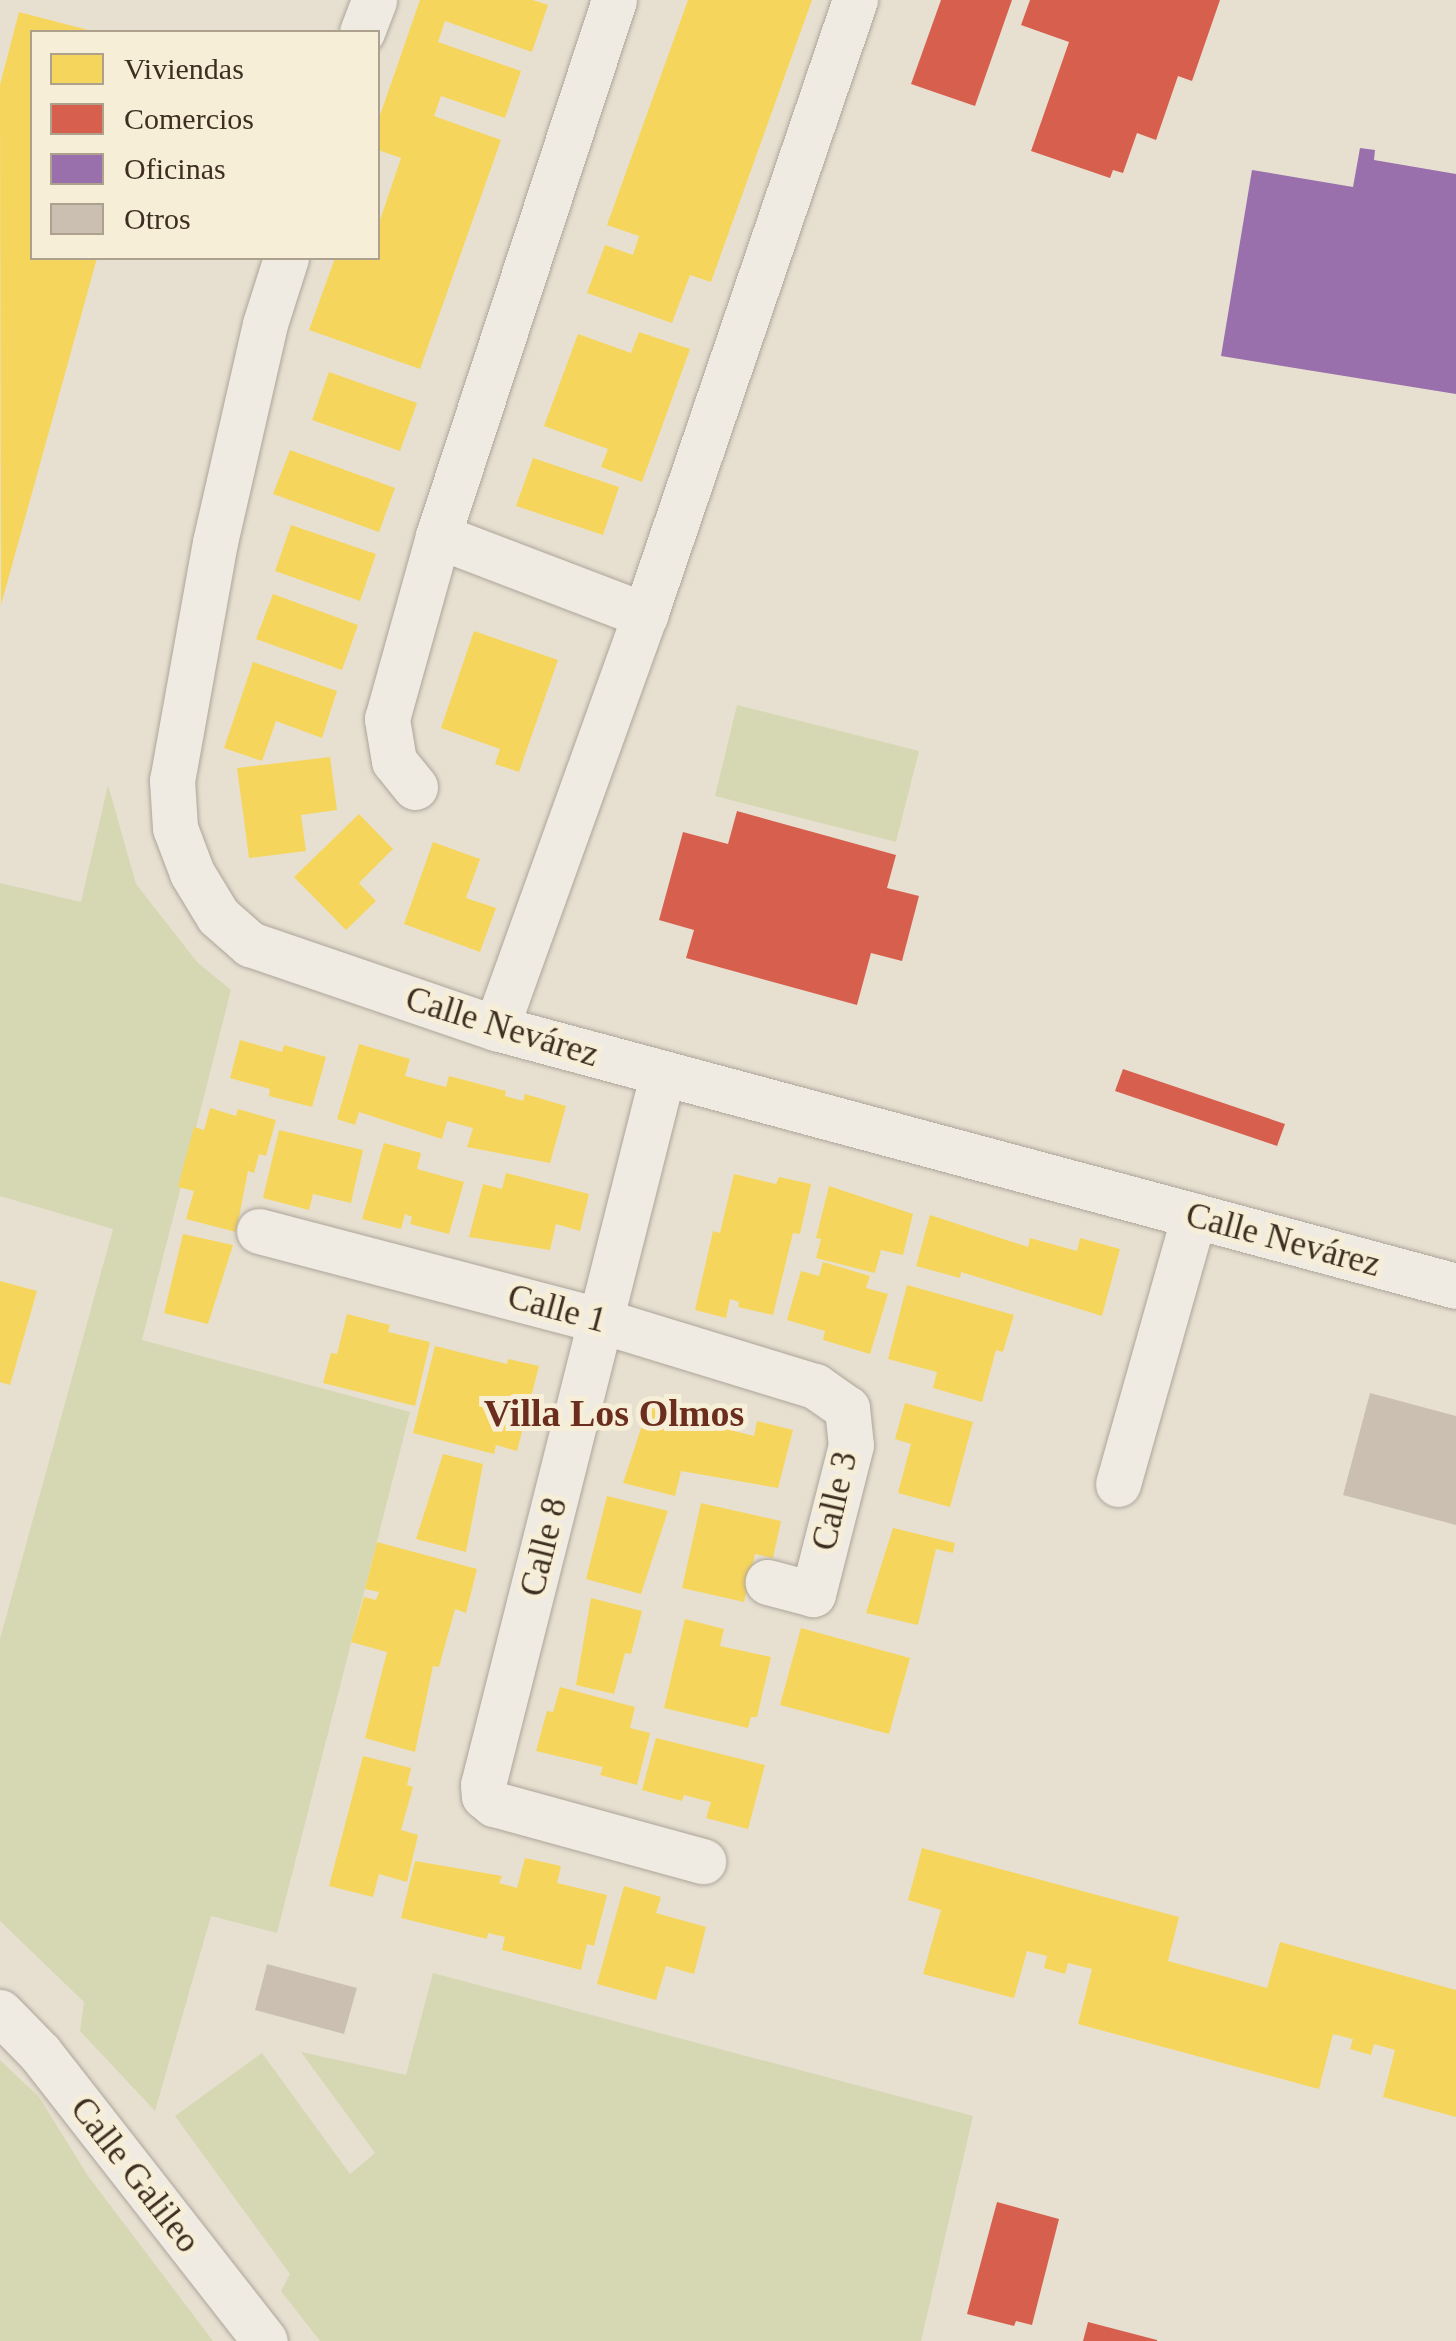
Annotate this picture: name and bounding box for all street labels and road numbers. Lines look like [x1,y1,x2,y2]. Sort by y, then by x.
street label: Calle Nevárez [401,978,603,1076]
street label: Calle Nevárez [1181,1194,1385,1286]
street label: Calle 1 [503,1276,611,1342]
street label: Calle 3 [803,1448,867,1554]
street label: Calle 8 [512,1493,576,1601]
street label: Calle Galileo [61,2089,209,2261]

